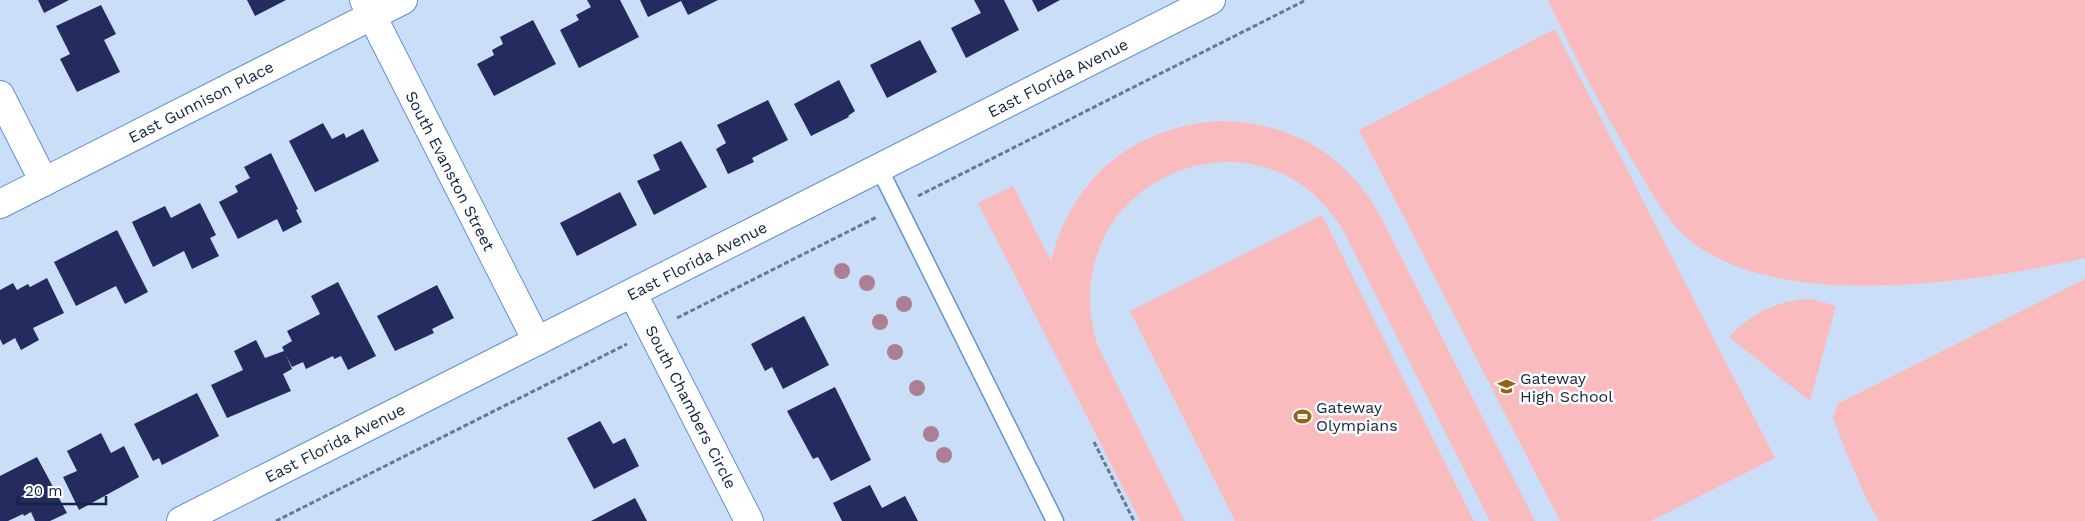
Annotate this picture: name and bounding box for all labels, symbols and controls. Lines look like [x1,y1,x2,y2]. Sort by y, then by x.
street label: East Florida Avenue [985,34,1131,122]
street label: East Gunnison Place [125,57,277,147]
street label: South Evanston Street [401,88,499,254]
street label: East Florida Avenue [624,217,770,305]
street label: South Chambers Circle [641,322,741,492]
place label: Gateway High School [1520,369,1613,406]
school or university icon: Gateway High School [1496,377,1516,397]
place label: Gateway Olympians [1316,398,1398,435]
street label: East Florida Avenue [262,399,408,487]
sports icon: Gateway Olympians [1292,406,1312,426]
scale bar [18,474,105,506]
text: 20 m [25,482,63,500]

